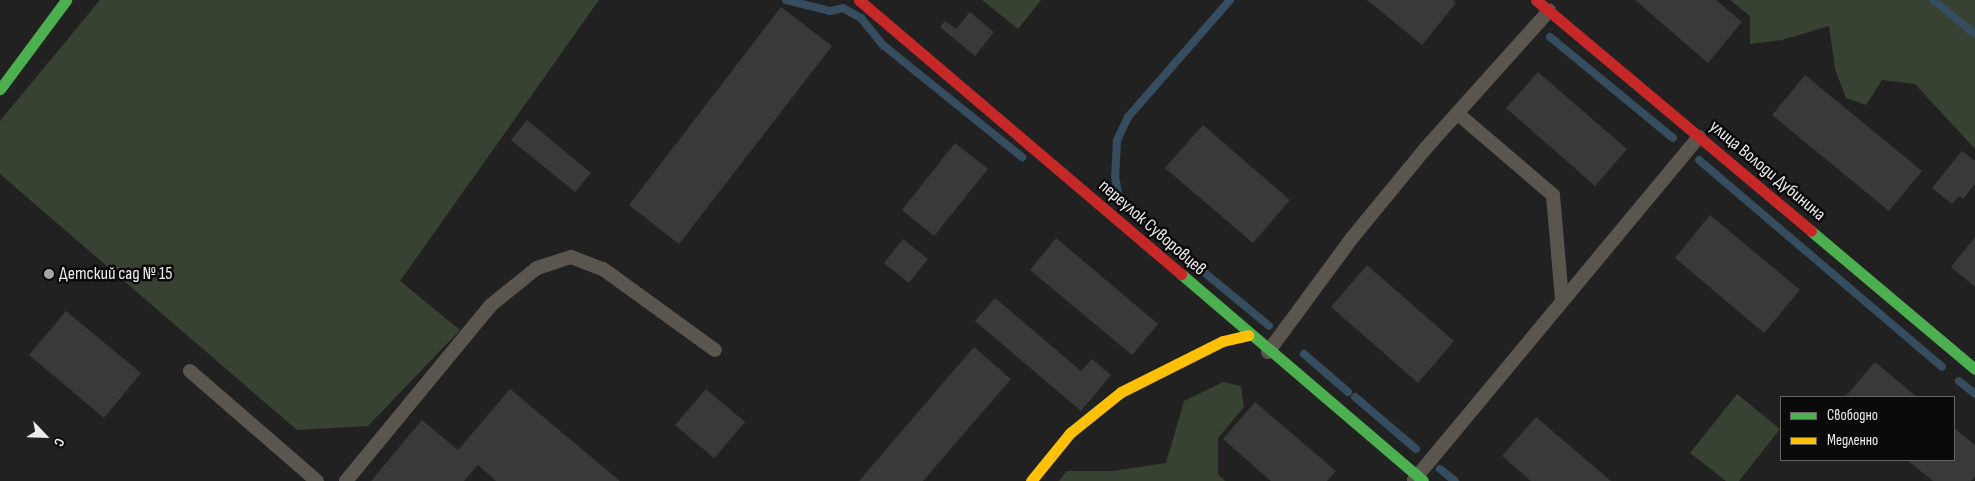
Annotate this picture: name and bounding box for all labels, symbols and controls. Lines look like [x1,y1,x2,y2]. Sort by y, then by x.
street label: улица Володи Дубинина [1705,116,1829,226]
street label: переулок Суворовцев [1094,176,1210,280]
place label: Детский сад № 15 [59,263,172,285]
marker: Детский сад № 15 [43,268,55,280]
legend [1780,396,1955,461]
text: Свободно [1827,406,1878,425]
north arrow [20,411,70,461]
text: Медленно [1827,431,1878,450]
text: С [50,436,68,449]

